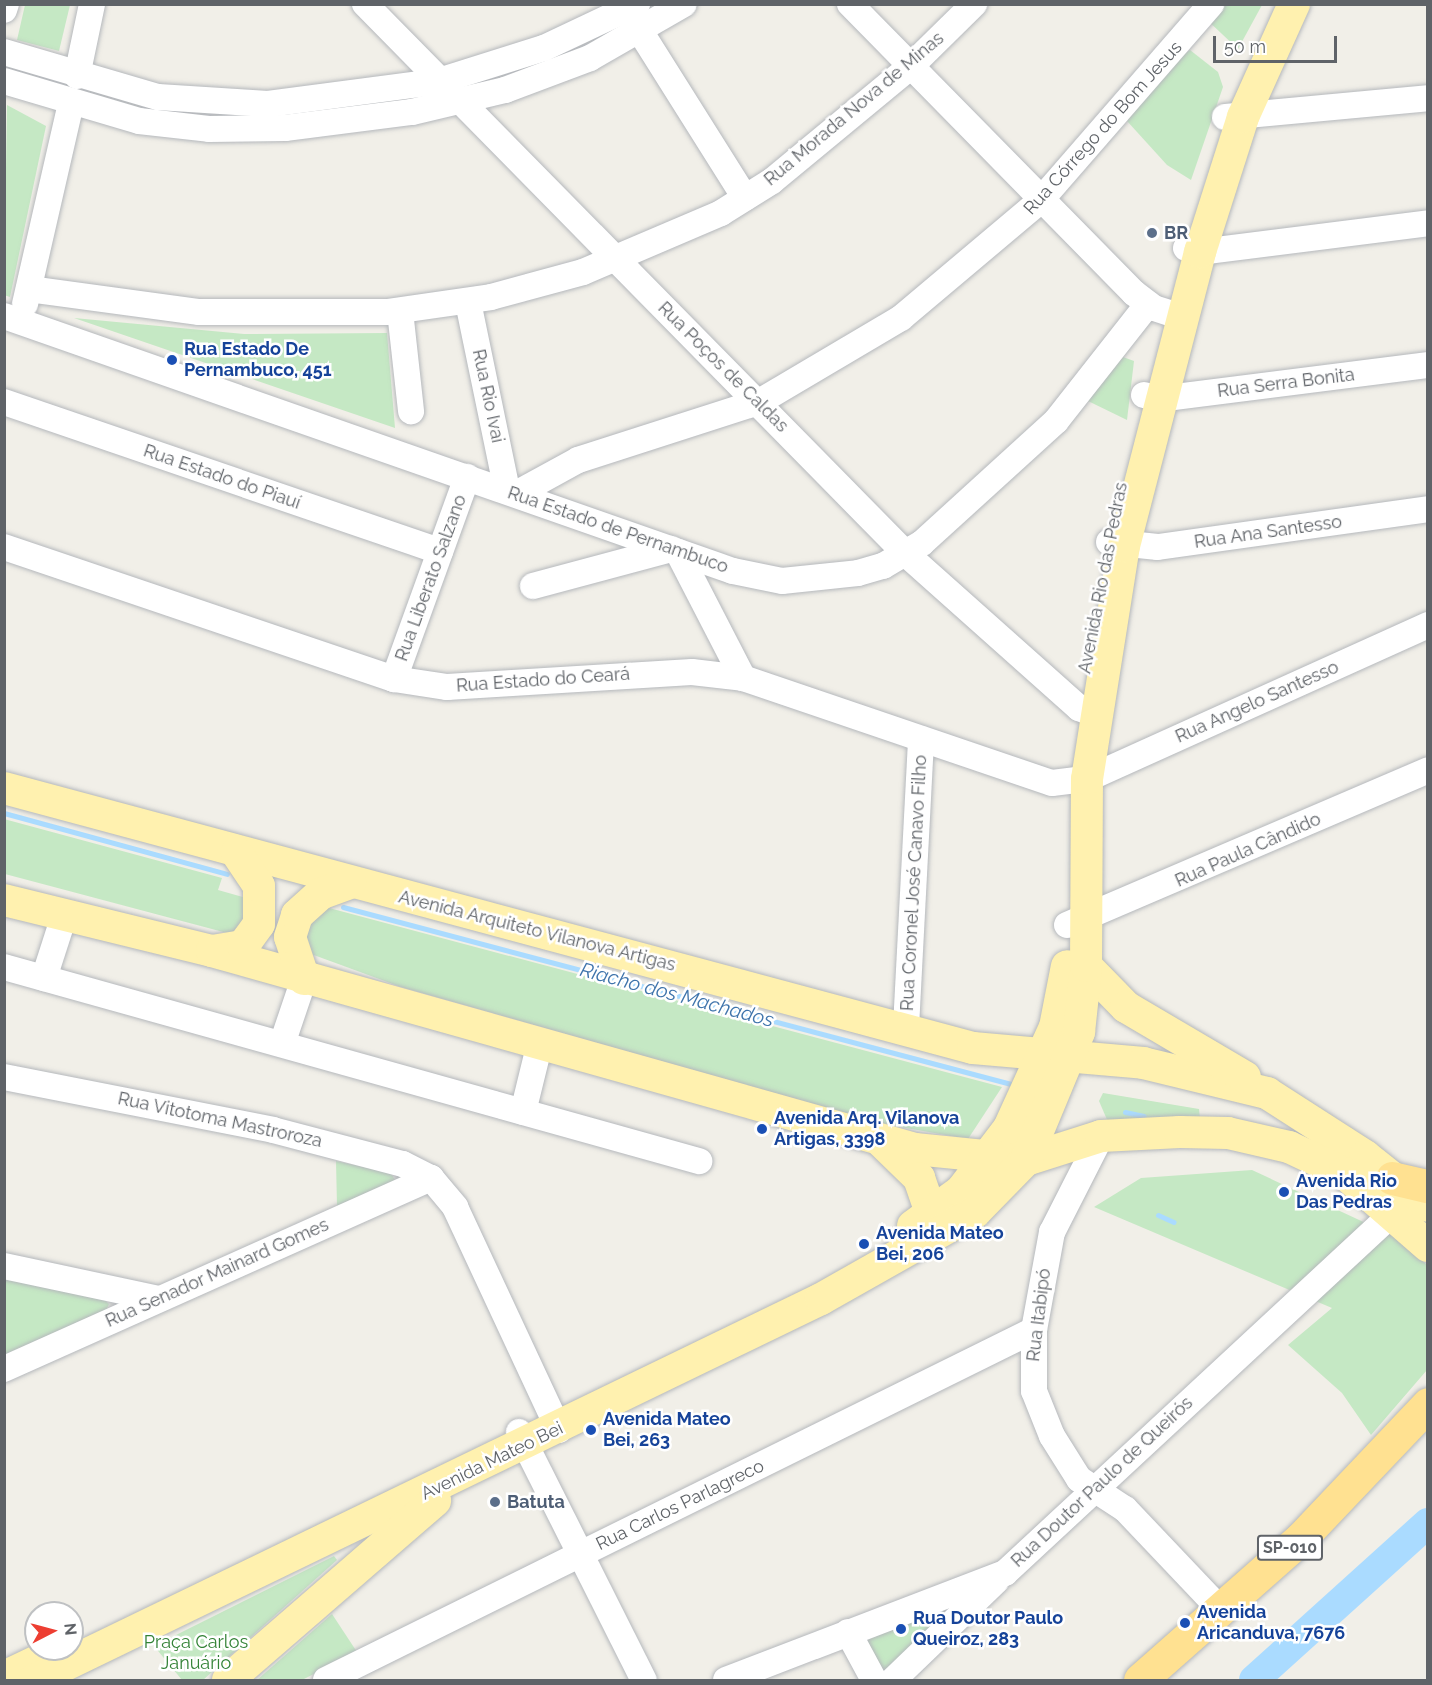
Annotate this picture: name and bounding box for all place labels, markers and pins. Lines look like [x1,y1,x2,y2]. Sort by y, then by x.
place label: BR [1164,222,1188,244]
marker: BR [1145,226,1159,240]
place label: Rua Estado De Pernambuco, 451 [184,339,332,382]
marker: Rua Estado De Pernambuco, 451 [165,353,179,367]
place label: Avenida Arq. Vilanova Artigas, 3398 [774,1108,961,1150]
marker: Avenida Arq. Vilanova Artigas, 3398 [755,1122,769,1136]
place label: Avenida Rio Das Pedras [1296,1171,1397,1214]
marker: Avenida Rio Das Pedras [1277,1185,1291,1199]
place label: Avenida Mateo Bei, 206 [876,1223,1004,1266]
marker: Avenida Mateo Bei, 206 [857,1237,871,1251]
place label: Avenida Mateo Bei, 263 [603,1409,731,1452]
marker: Avenida Mateo Bei, 263 [584,1423,598,1437]
place label: Batuta [507,1491,565,1513]
marker: Batuta [488,1495,502,1509]
place label: Avenida Aricanduva, 7676 [1197,1602,1345,1644]
place label: Rua Doutor Paulo Queiroz, 283 [913,1608,1064,1650]
marker: Avenida Aricanduva, 7676 [1178,1616,1192,1630]
marker: Rua Doutor Paulo Queiroz, 283 [894,1622,908,1636]

